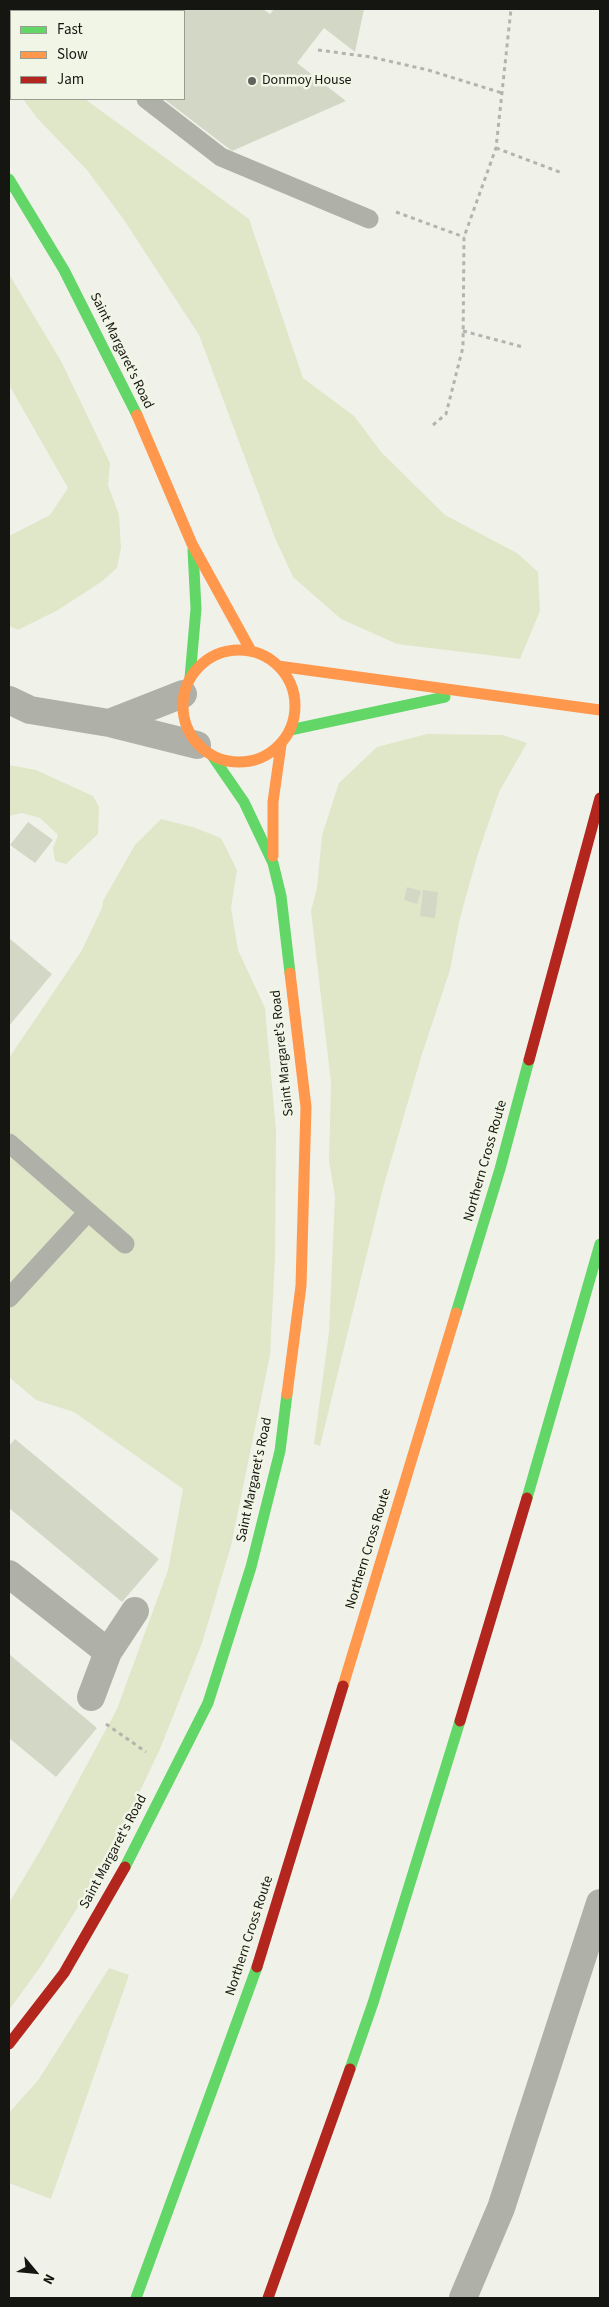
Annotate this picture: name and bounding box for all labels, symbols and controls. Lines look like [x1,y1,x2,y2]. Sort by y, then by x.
legend [10,10,185,100]
text: Fast [57,19,83,40]
text: Slow [57,44,88,65]
text: Jam [57,69,84,90]
place label: Donmoy House [262,73,351,89]
marker: Donmoy House [246,75,258,87]
street label: Saint Margaret's Road [86,290,156,412]
street label: Saint Margaret's Road [268,989,298,1117]
street label: Northern Cross Route [461,1098,511,1224]
street label: Saint Margaret's Road [234,1416,276,1544]
street label: Northern Cross Route [343,1487,395,1611]
street label: Saint Margaret's Road [77,1792,151,1912]
street label: Northern Cross Route [223,1874,277,1998]
north arrow [10,2247,60,2297]
text: N [37,2270,59,2288]

